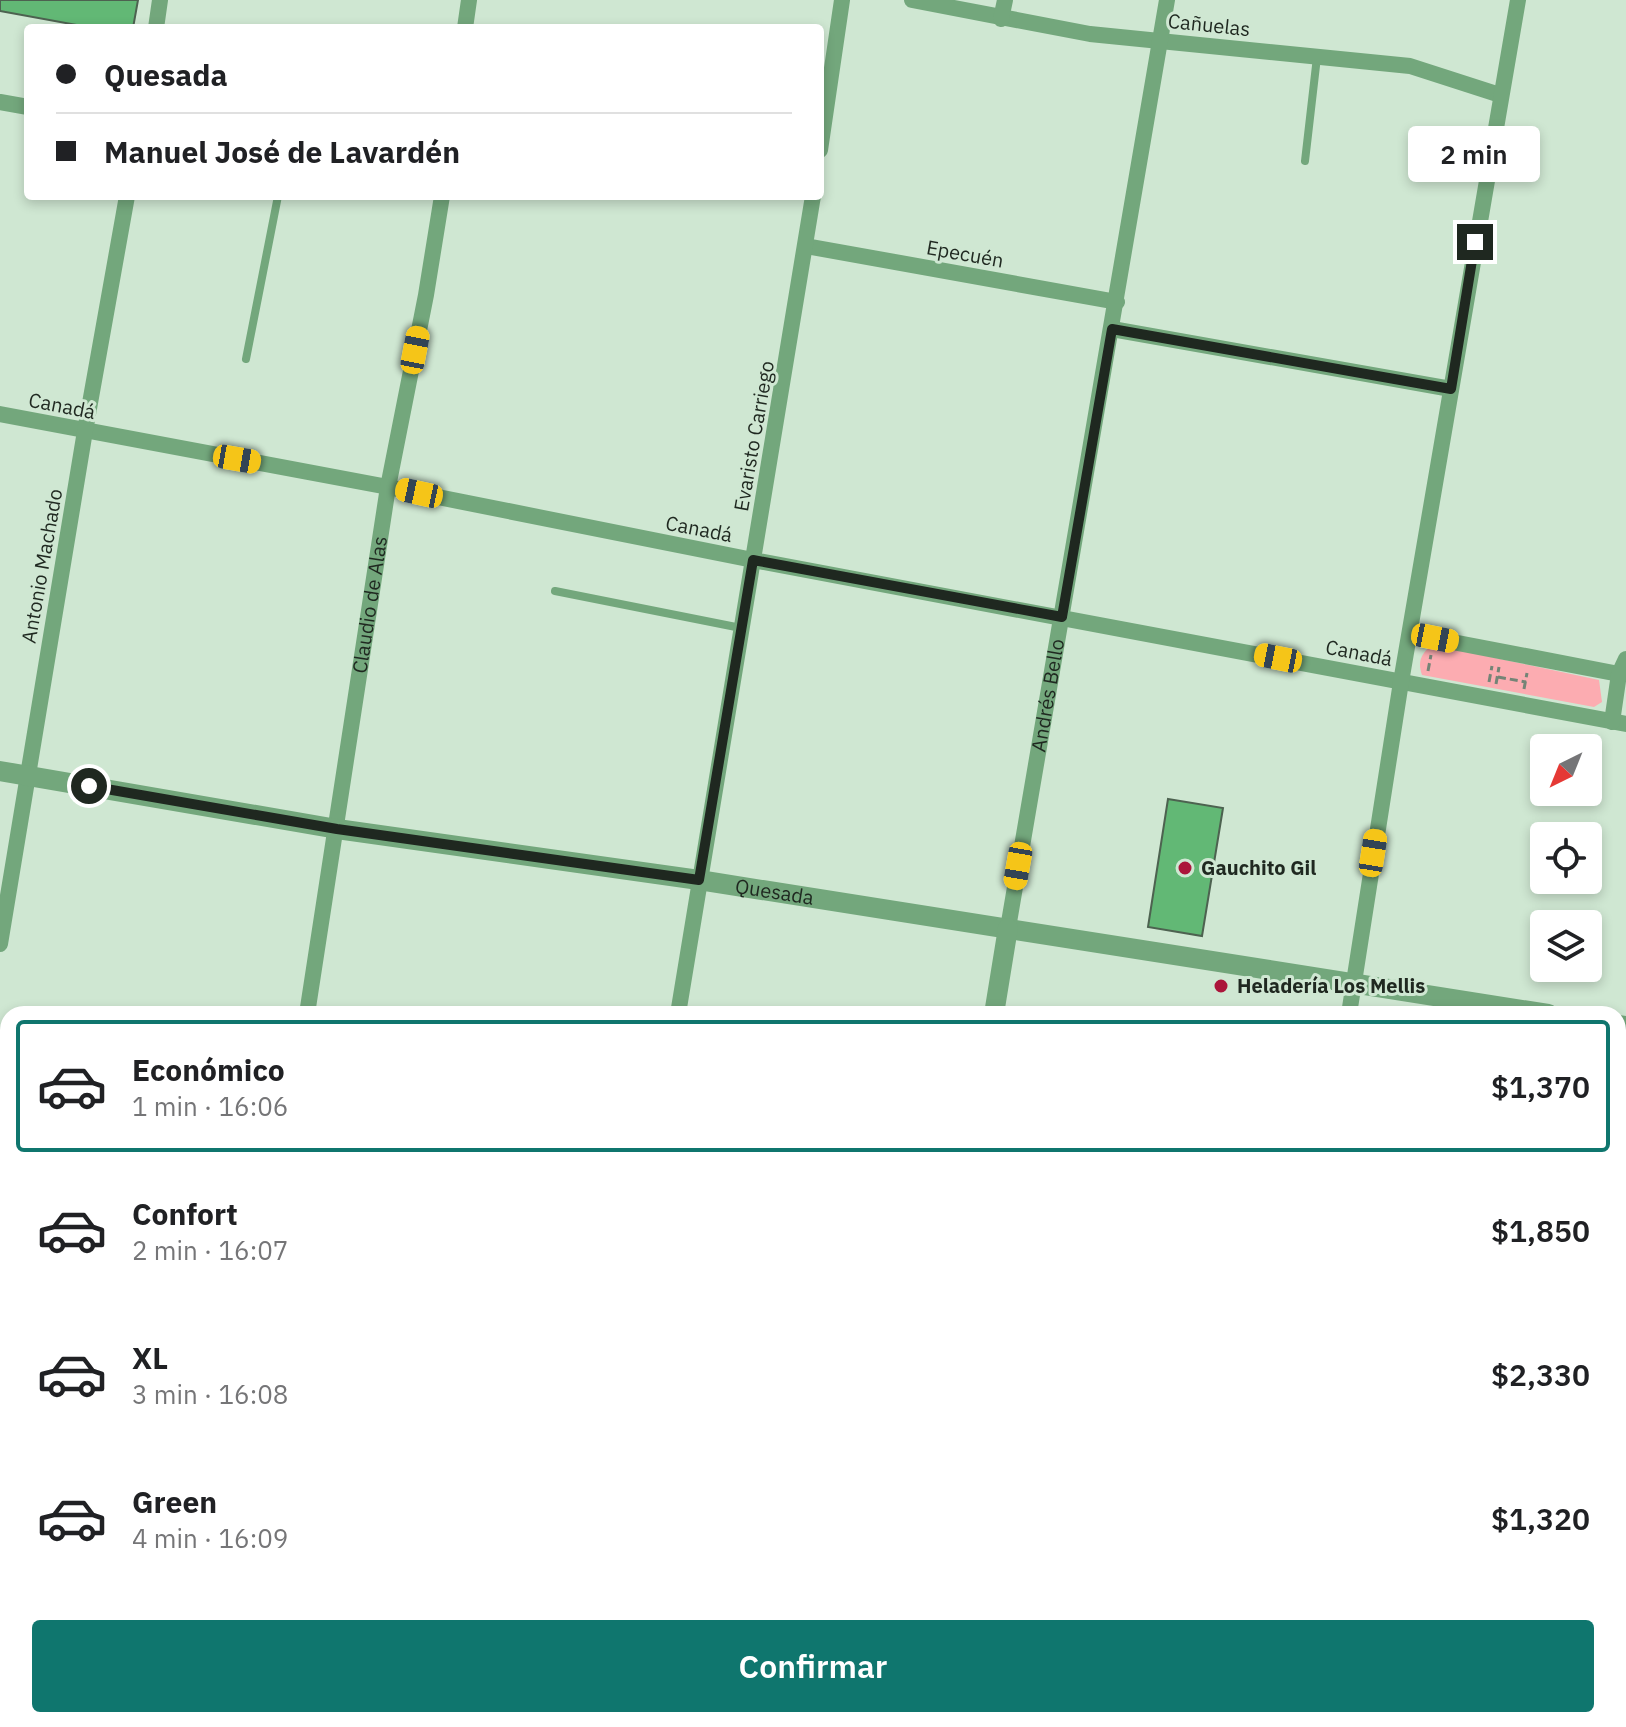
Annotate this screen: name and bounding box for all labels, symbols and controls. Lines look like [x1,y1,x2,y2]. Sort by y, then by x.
street label: Cañuelas [1167,7,1252,42]
text: Quesada [104,55,228,94]
callout: 2 min [1409,126,1541,182]
text: Manuel José de Lavardén [104,132,460,171]
text: 2 min [1440,137,1508,171]
route end [1457,224,1493,260]
street label: Epecuén [924,233,1006,274]
car [399,324,431,376]
street label: Evaristo Carriego [727,359,780,513]
street label: Canadá [26,386,98,425]
car [211,443,263,475]
car [393,476,445,510]
street label: Antonio Machado [15,487,68,645]
street label: Canadá [663,509,735,548]
street label: Claudio de Alas [346,534,393,675]
car [1409,622,1461,654]
street label: Canadá [1323,633,1395,672]
street label: Andrés Bello [1024,637,1070,754]
car [1252,642,1304,674]
north arrow [1530,734,1602,806]
map controls [1530,734,1602,982]
route start [71,768,107,804]
button: locate [1530,822,1602,894]
car [1357,827,1389,879]
car [1002,840,1034,892]
place label: Gauchito Gil [1201,854,1316,881]
marker: Gauchito Gil [1176,859,1194,877]
street label: Quesada [733,872,816,911]
button: layers [1530,910,1602,982]
place label: Heladería Los Mellis [1237,972,1425,999]
marker: Heladería Los Mellis [1212,977,1230,995]
icon: car [36,1050,108,1122]
text: Económico [132,1050,285,1089]
text: $1,370 [1491,1067,1590,1106]
text: 1 min · 16:06 [132,1089,288,1123]
icon: car [36,1194,108,1266]
text: Confort [132,1194,238,1233]
text: $1,850 [1491,1211,1590,1250]
text: 2 min · 16:07 [132,1233,288,1267]
icon: car [36,1338,108,1410]
text: XL [132,1338,168,1377]
text: $2,330 [1491,1355,1590,1394]
text: 3 min · 16:08 [132,1377,288,1411]
icon: car [36,1482,108,1554]
text: Green [132,1482,217,1521]
text: $1,320 [1491,1499,1590,1538]
text: 4 min · 16:09 [132,1521,288,1555]
button: Confirmar [32,1620,1594,1712]

